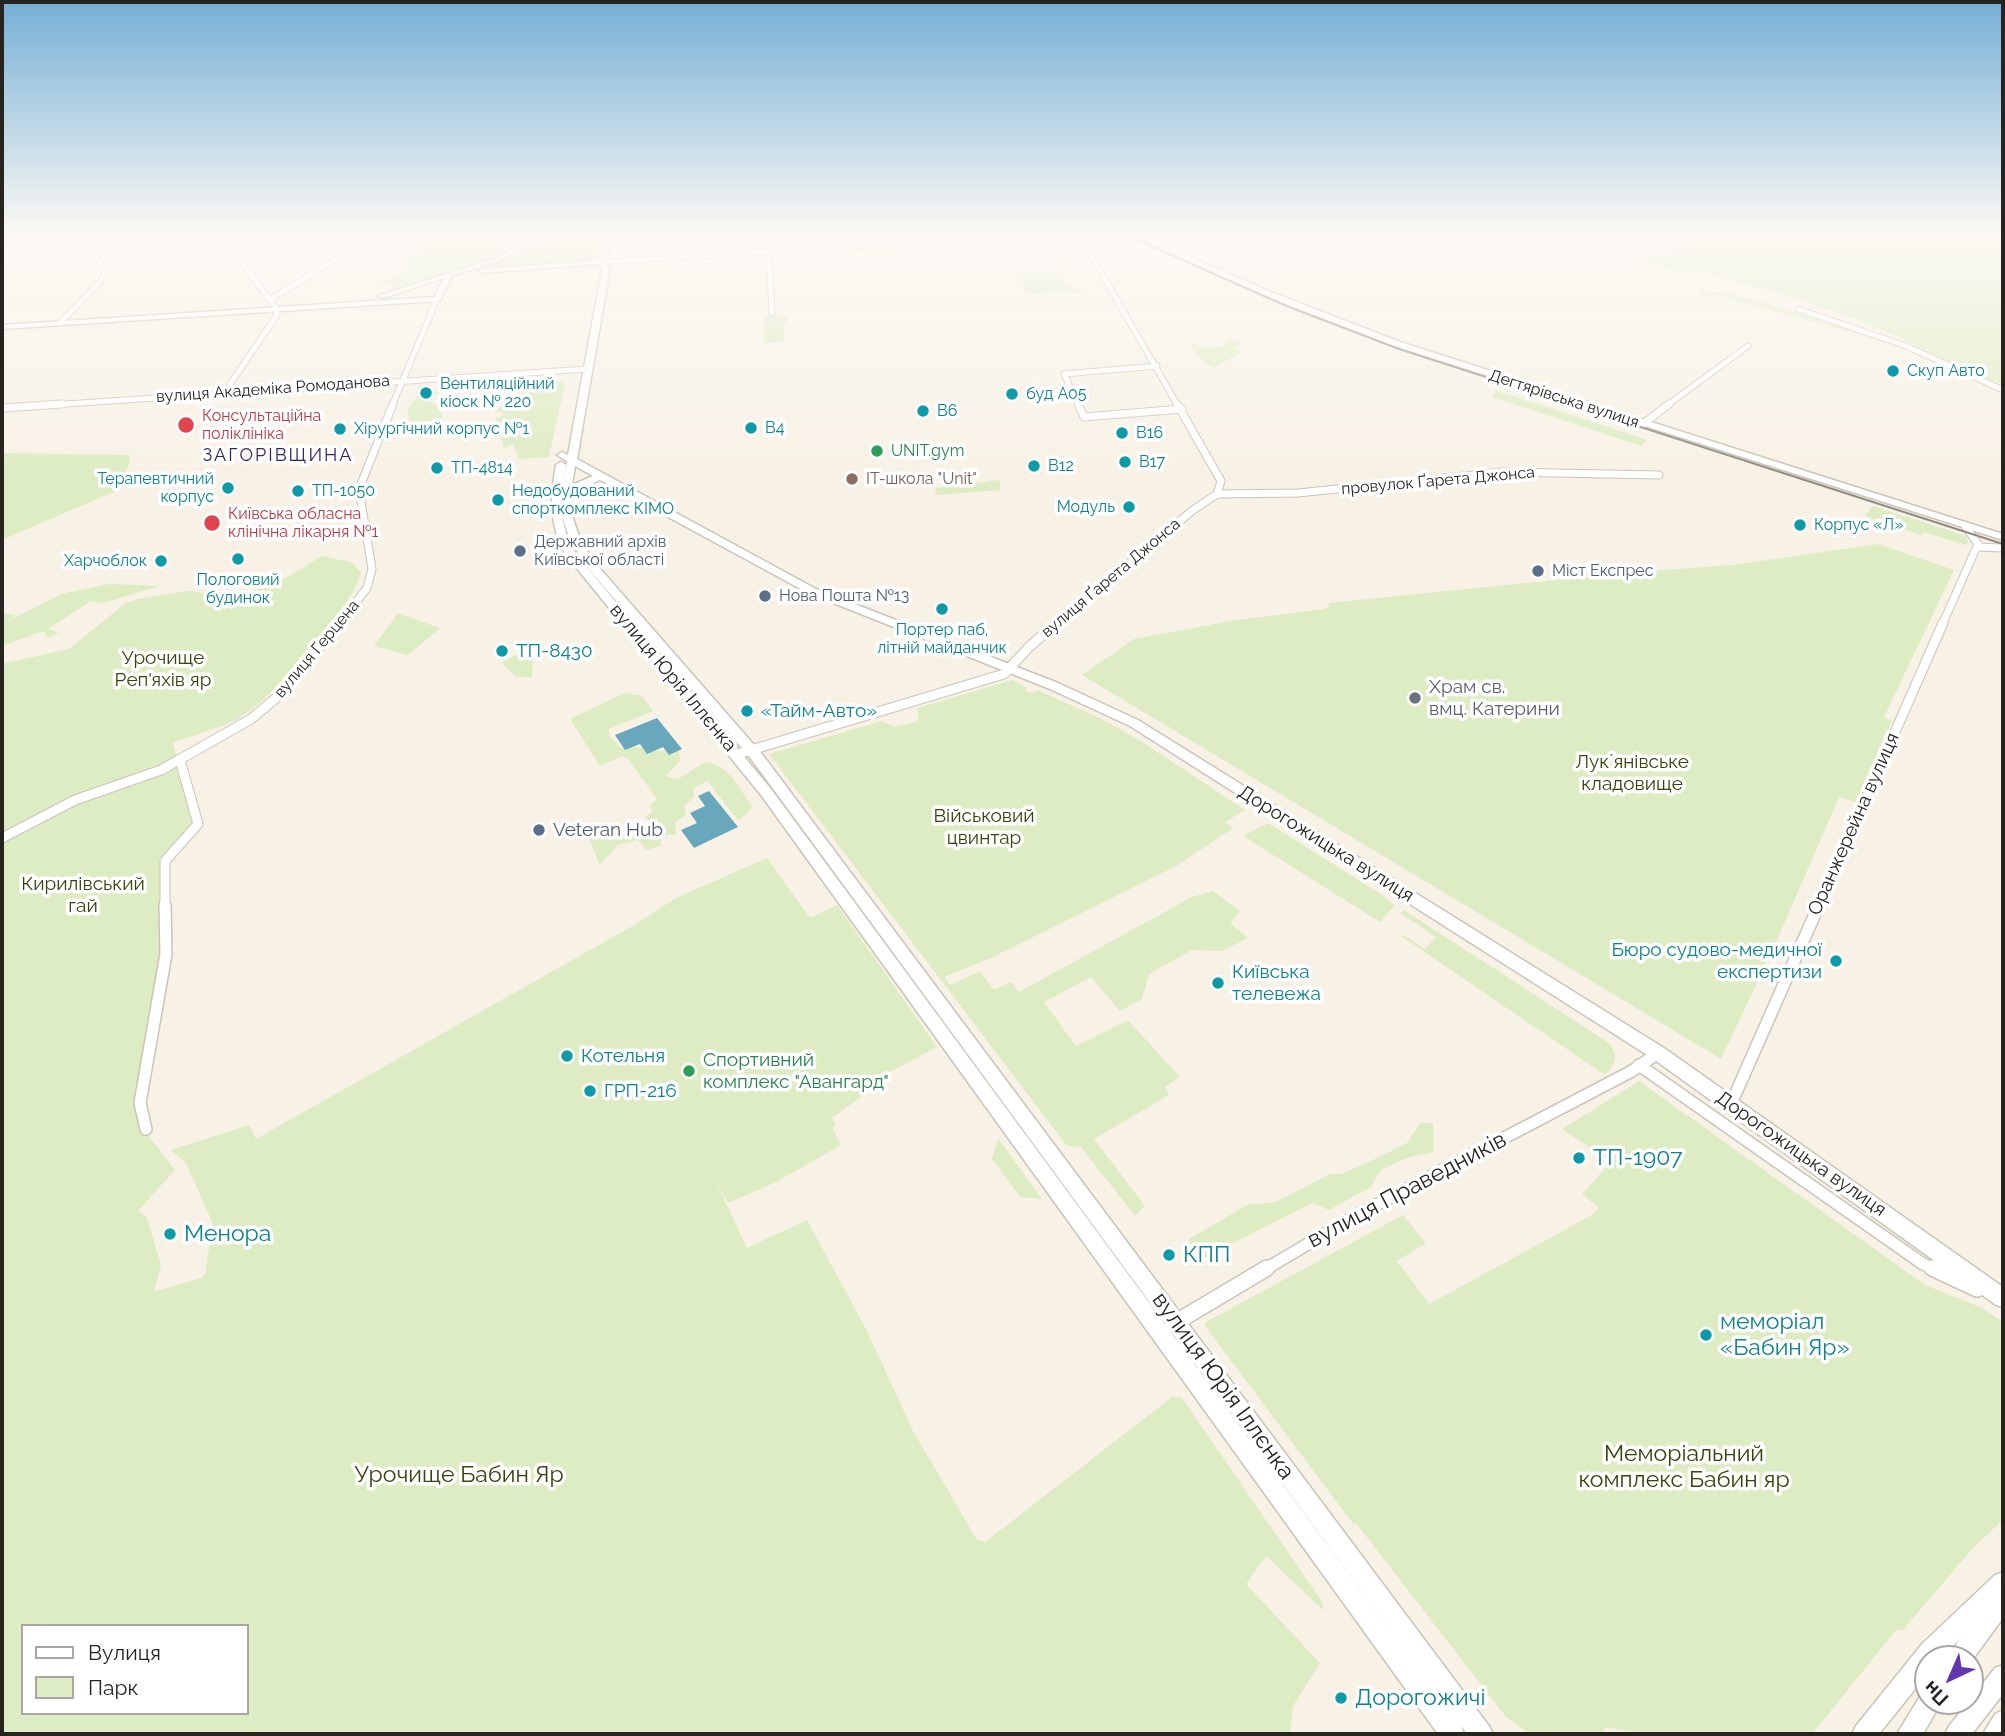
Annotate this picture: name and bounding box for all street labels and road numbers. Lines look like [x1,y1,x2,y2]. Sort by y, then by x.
street label: Дегтярівська вулиця [1487,366,1641,432]
street label: вулиця Академіка Ромоданова [156,371,390,407]
street label: провулок Ґарета Джонса [1340,463,1536,499]
street label: вулиця Ґарета Джонса [1038,514,1184,642]
street label: вулиця Герцена [271,596,363,702]
street label: вулиця Юрія Іллєнка [605,600,741,756]
street label: Оранжерейна вулиця [1803,729,1905,919]
street label: Дорогожицька вулиця [1234,781,1418,907]
street label: Дорогожицька вулиця [1711,1087,1891,1221]
street label: вулиця Праведників [1303,1126,1511,1254]
street label: вулиця Юрія Іллєнка [1146,1287,1300,1485]

